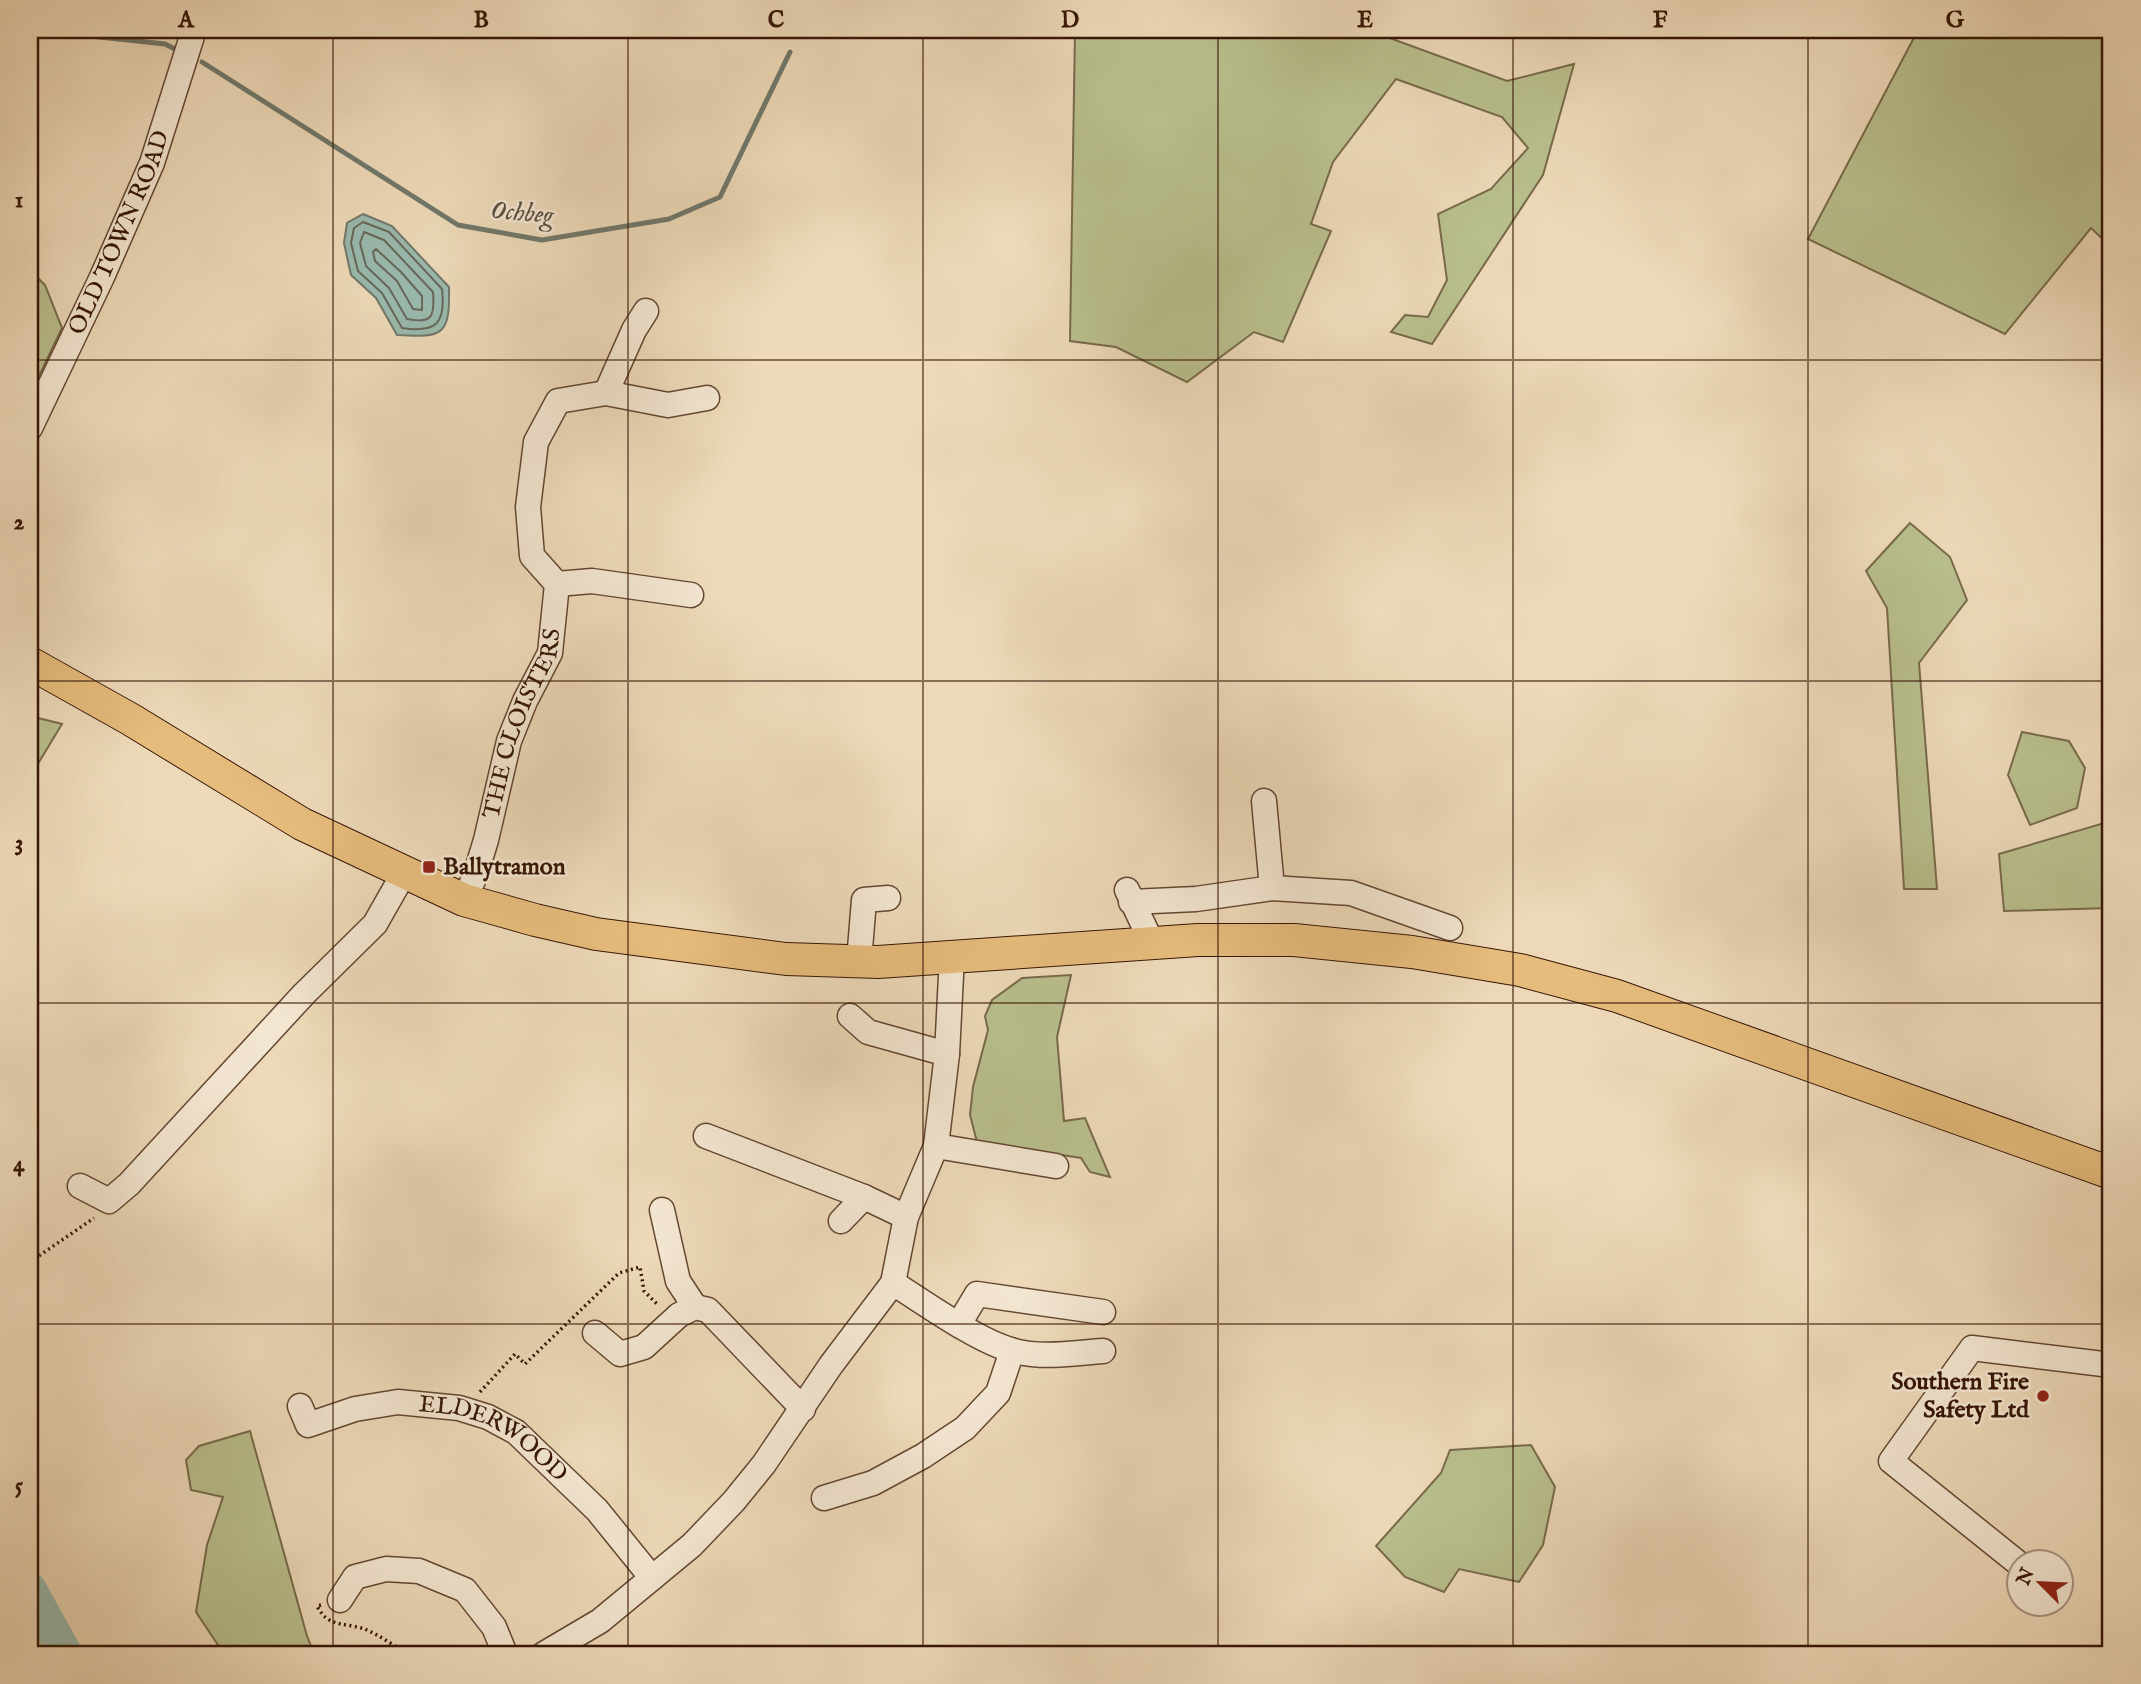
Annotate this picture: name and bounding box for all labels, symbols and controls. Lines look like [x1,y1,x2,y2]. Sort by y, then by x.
text: A [177,6,195,35]
text: B [473,6,489,35]
text: C [768,6,785,35]
text: D [1061,6,1079,35]
text: E [1357,6,1373,35]
text: F [1653,6,1668,35]
text: G [1946,6,1965,35]
street label: OLD TOWN ROAD [61,127,177,340]
text: 1 [15,186,23,215]
water label: Ochbeg [489,194,556,233]
text: 2 [14,508,25,537]
street label: THE CLOISTERS [476,627,568,822]
text: 3 [15,829,23,858]
place label: Ballytramon [443,852,566,883]
marker: Ballytramon [421,859,437,875]
text: 4 [13,1150,25,1179]
place label: Southern Fire Safety Ltd [1891,1367,2030,1426]
marker: Southern Fire Safety Ltd [2035,1388,2051,1404]
street label: ELDERWOOD [418,1389,574,1489]
text: 5 [15,1472,24,1501]
north arrow [2004,1548,2074,1618]
text: N [2012,1564,2041,1590]

